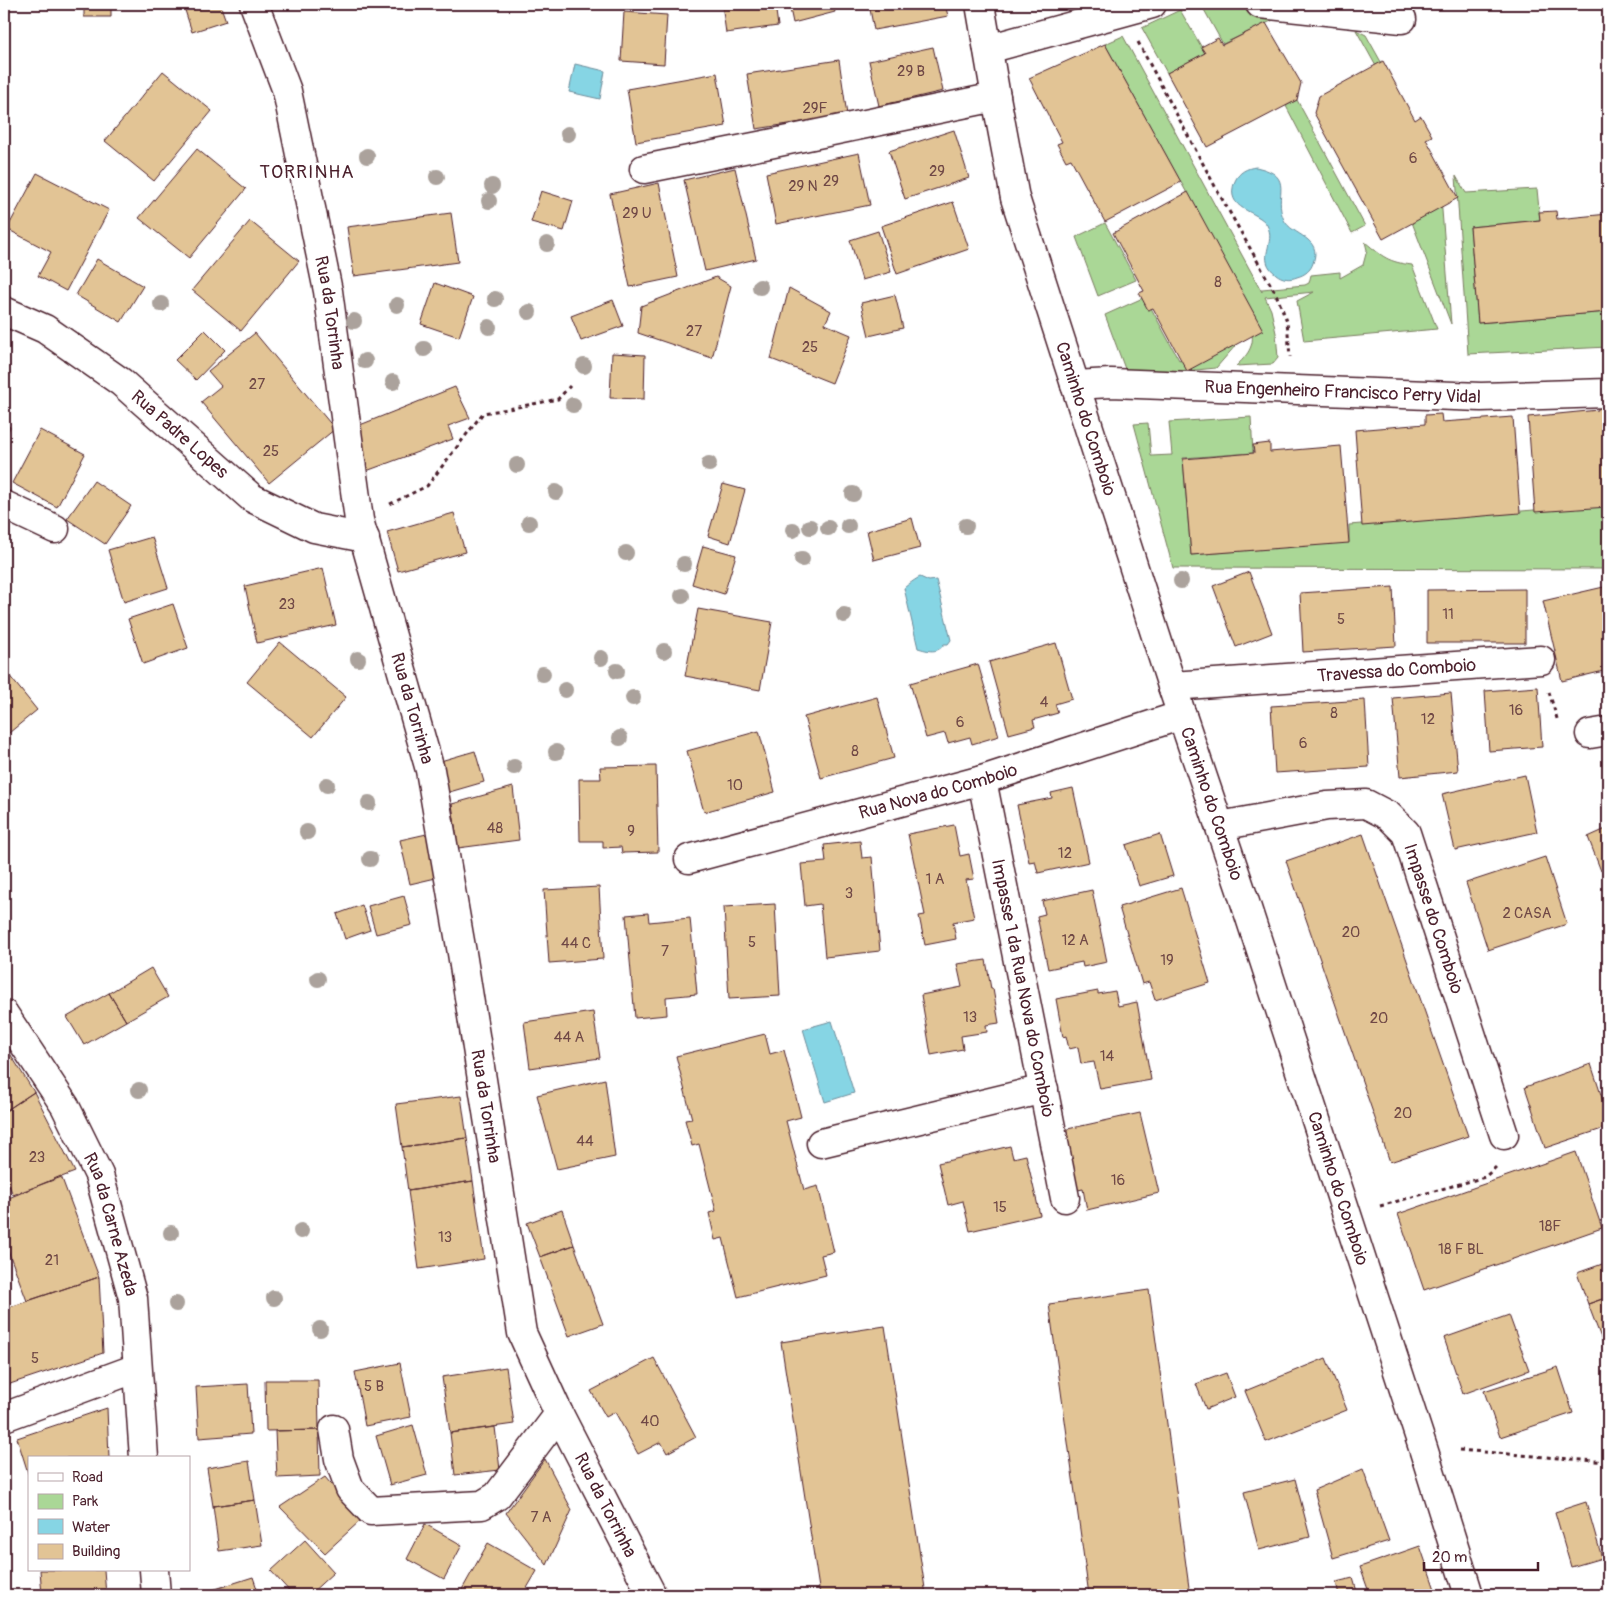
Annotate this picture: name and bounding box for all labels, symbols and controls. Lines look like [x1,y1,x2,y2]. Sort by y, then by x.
house number: 29 B [897,62,925,81]
house number: 29F [802,99,828,118]
house number: 6 [1409,149,1417,168]
district label: TORRINHA [259,160,355,184]
house number: 29 [929,162,945,181]
house number: 29 [823,172,839,191]
house number: 29 N [788,177,818,196]
house number: 29 U [622,204,652,223]
street label: Rua da Torrinha [310,254,350,371]
house number: 8 [1214,273,1222,292]
house number: 27 [686,322,702,341]
house number: 25 [802,338,818,357]
street label: Caminho do Comboio [1050,339,1122,499]
house number: 27 [249,375,265,394]
street label: Rua Engenheiro Francisco Perry Vidal [1204,375,1481,408]
street label: Rua Padre Lopes [126,385,233,483]
house number: 25 [263,442,279,461]
house number: 23 [279,595,295,614]
house number: 11 [1442,605,1454,624]
house number: 5 [1337,610,1345,629]
street label: Rua da Torrinha [386,650,439,767]
street label: Travessa do Comboio [1316,653,1477,687]
house number: 4 [1040,693,1049,712]
house number: 16 [1509,701,1523,720]
house number: 8 [1330,704,1338,723]
house number: 12 [1421,710,1435,729]
house number: 6 [956,713,964,732]
street label: Caminho do Comboio [1175,724,1249,884]
house number: 6 [1299,734,1307,753]
house number: 8 [851,742,859,761]
street label: Rua Nova do Comboio [856,758,1020,824]
house number: 10 [727,776,743,795]
house number: 48 [487,819,504,838]
house number: 9 [627,822,635,841]
street label: Impasse do Comboio [1399,841,1469,997]
house number: 12 [1058,844,1072,863]
street label: Impasse 1 da Rua Nova do Comboio [986,857,1060,1119]
house number: 1 A [926,870,945,889]
house number: 3 [845,884,853,903]
house number: 2 CASA [1502,904,1552,923]
house number: 20 [1342,923,1360,942]
house number: 12 A [1061,931,1089,950]
house number: 5 [748,933,756,952]
house number: 44 C [561,934,591,953]
house number: 7 [661,942,669,961]
house number: 19 [1160,951,1174,970]
house number: 13 [963,1008,977,1027]
house number: 20 [1370,1009,1388,1028]
house number: 44 A [554,1028,584,1047]
house number: 14 [1100,1047,1115,1066]
street label: Rua da Torrinha [466,1048,506,1165]
house number: 20 [1394,1104,1412,1123]
street label: Caminho do Comboio [1303,1109,1374,1269]
house number: 44 [576,1132,594,1151]
house number: 23 [29,1148,45,1167]
street label: Rua da Carne Azeda [78,1149,143,1299]
house number: 16 [1111,1171,1125,1190]
house number: 15 [993,1198,1007,1217]
house number: 18F [1539,1217,1561,1236]
house number: 13 [438,1228,452,1247]
house number: 18 F BL [1438,1240,1484,1259]
house number: 21 [45,1251,59,1270]
house number: 5 [31,1349,39,1368]
house number: 5 B [364,1377,384,1396]
house number: 40 [641,1412,659,1431]
street label: Rua da Torrinha [569,1449,642,1561]
legend [28,1456,190,1572]
text: Road [72,1468,103,1487]
text: Park [72,1492,99,1511]
house number: 7 A [531,1508,552,1527]
text: Water [72,1518,111,1537]
scale bar [1424,1539,1538,1571]
text: Building [72,1542,120,1561]
text: 20 m [1432,1548,1467,1567]

